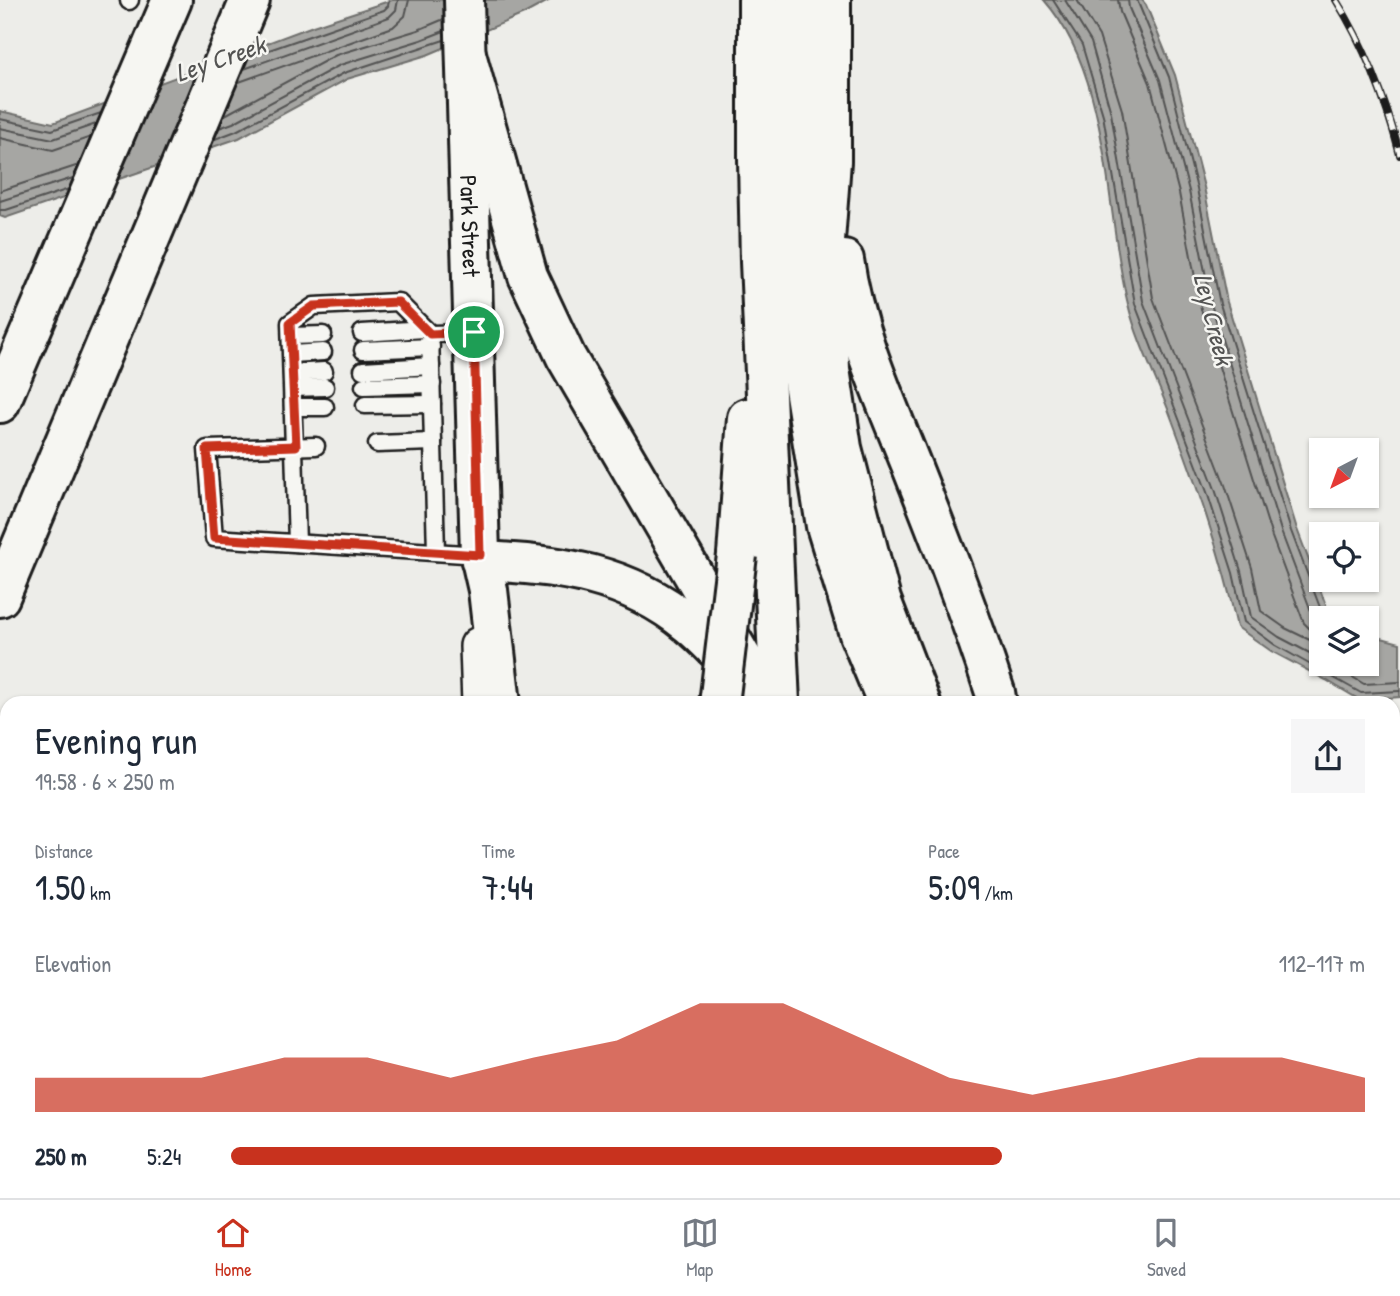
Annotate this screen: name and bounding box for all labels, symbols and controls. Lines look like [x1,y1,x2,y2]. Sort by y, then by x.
water label: Ley Creek [170,26,272,91]
street label: Park Street [453,175,488,278]
water label: Ley Creek [1185,270,1243,371]
pin [444,302,504,362]
icon: arrive [455,313,493,351]
north arrow [1309,438,1379,508]
map controls [1309,438,1379,676]
button: locate [1309,522,1379,592]
button: layers [1309,606,1379,676]
text: Evening run [35,714,198,766]
button: share [1291,719,1365,793]
text: 19:58 · 6 × 250 m [35,766,175,797]
text: Distance [35,838,93,864]
text: Time [482,838,515,864]
text: Pace [928,838,960,864]
text: 1.50 [35,864,86,911]
text: 7:44 [482,864,533,911]
text: 5:09 [928,864,980,911]
text: km [86,880,111,906]
text: /km [980,880,1013,906]
text: Elevation [35,948,111,979]
text: 112–117 m [1279,948,1365,979]
text: 250 m [35,1141,87,1172]
text: 5:24 [147,1141,181,1172]
tab: Home [214,1214,252,1282]
tab: Map [681,1214,719,1282]
tab: Saved [1147,1214,1186,1282]

